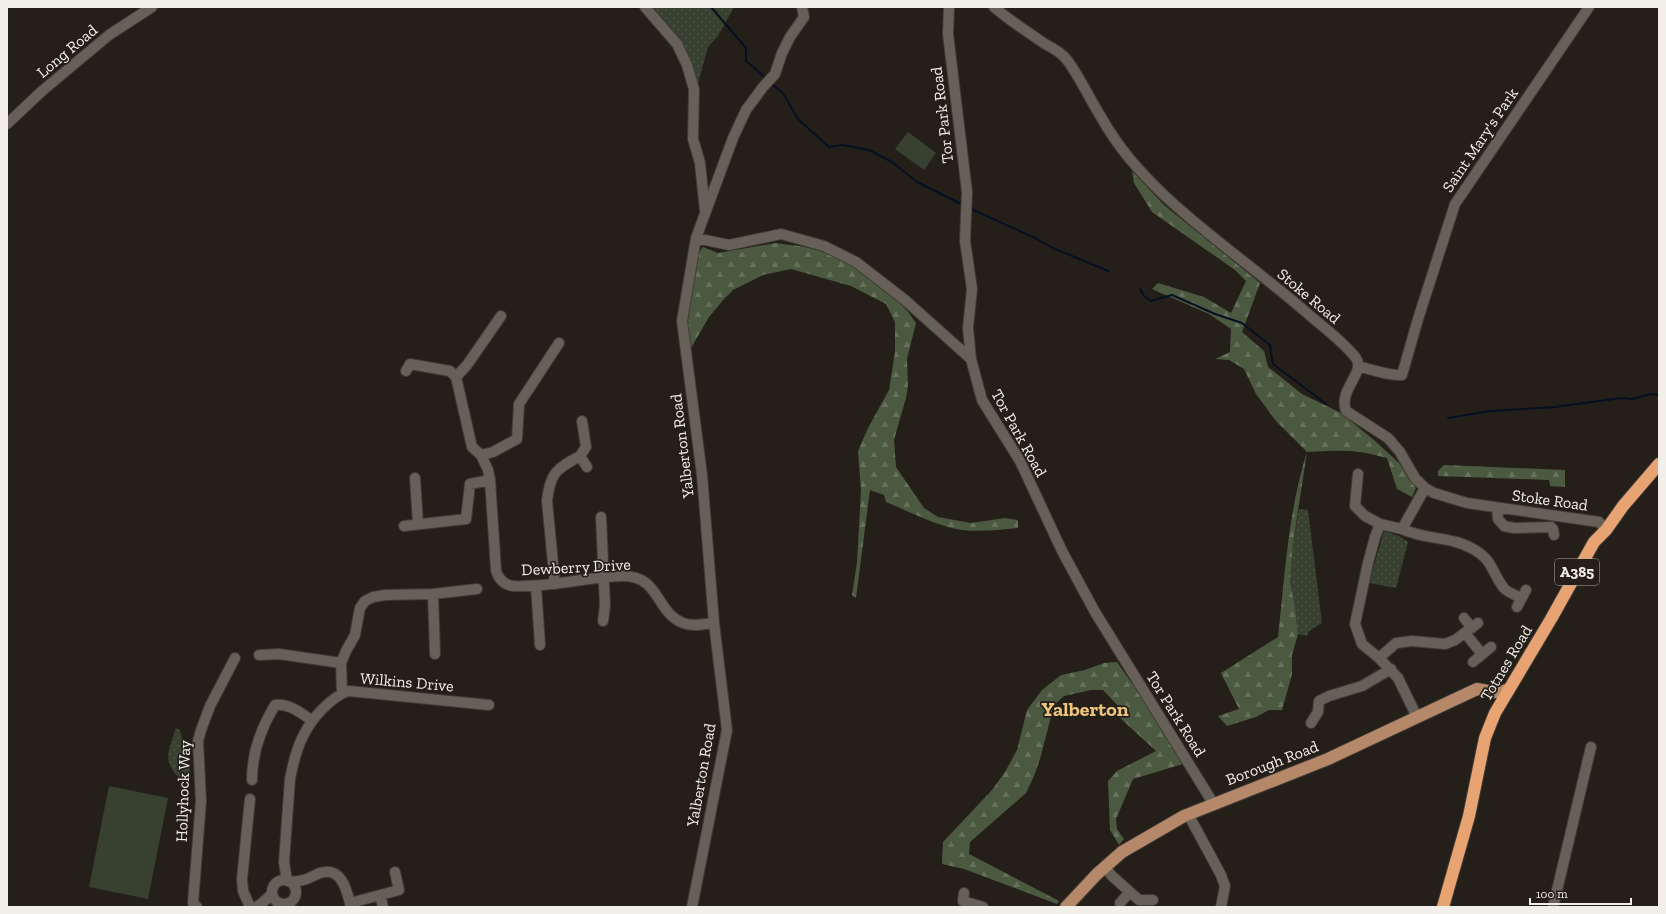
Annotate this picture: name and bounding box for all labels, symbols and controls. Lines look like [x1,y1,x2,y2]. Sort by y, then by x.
street label: Long Road [33,20,101,82]
street label: Tor Park Road [927,65,957,164]
street label: Saint Mary's Park [1438,84,1522,196]
street label: Stoke Road [1274,264,1344,328]
street label: Tor Park Road [987,386,1051,480]
street label: Yalberton Road [666,393,698,500]
street label: Stoke Road [1511,485,1589,515]
street label: Dewberry Drive [521,555,631,579]
road number: A385 [1555,559,1599,585]
street label: Totnes Road [1476,622,1536,704]
street label: Wilkins Drive [360,668,454,696]
street label: Tor Park Road [1142,668,1210,760]
district label: Yalberton [1041,697,1129,721]
street label: Yalberton Road [682,722,719,829]
street label: Borough Road [1223,737,1321,789]
street label: Hollyhock Way [172,739,194,842]
scale bar [1530,880,1631,906]
text: 100 m [1536,887,1568,901]

